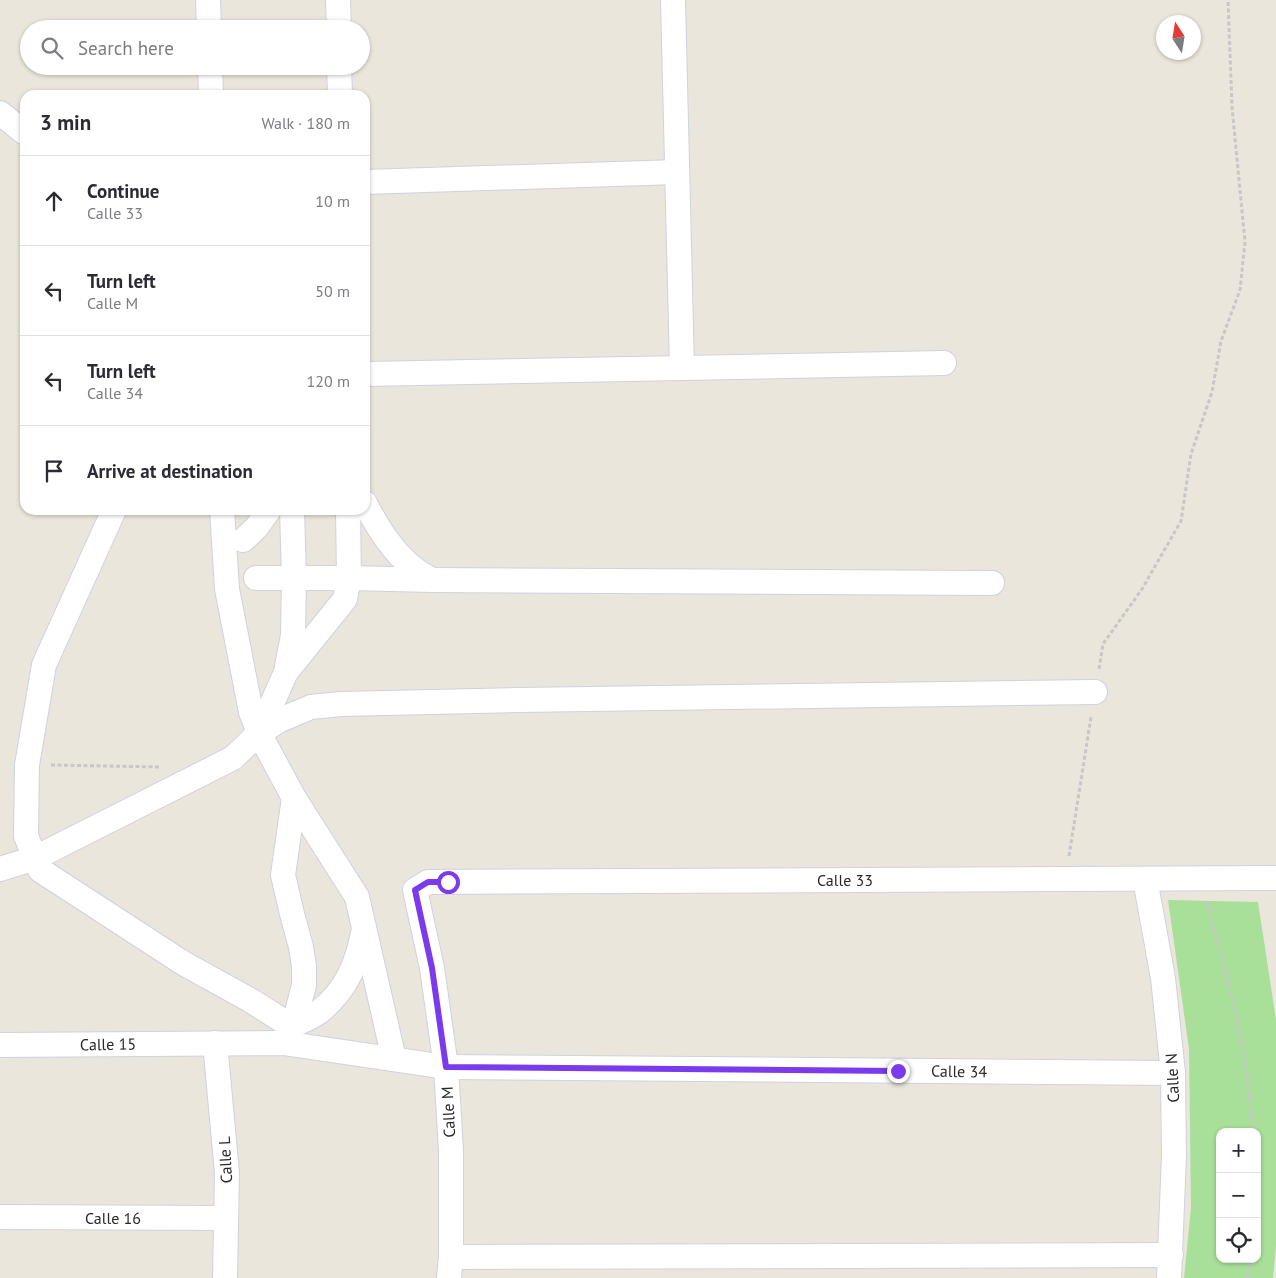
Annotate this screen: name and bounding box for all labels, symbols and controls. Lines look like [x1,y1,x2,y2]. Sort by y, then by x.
north arrow [1156,15,1201,60]
search box [20,20,370,75]
icon: search [38,34,66,62]
text: Search here [78,36,174,60]
text: 3 min [40,109,91,136]
text: Walk · 180 m [261,113,350,133]
text: Continue [87,179,159,203]
icon: ahead [40,187,68,215]
text: 10 m [315,191,350,211]
text: Calle 33 [87,203,143,223]
text: Turn left [87,269,156,293]
icon: left [40,277,68,305]
text: 50 m [315,281,350,301]
text: Calle M [87,293,138,313]
text: Turn left [87,359,156,383]
icon: left [40,367,68,395]
text: 120 m [307,371,350,391]
text: Calle 34 [87,383,143,403]
icon: arrive [40,457,68,485]
text: Arrive at destination [87,459,253,483]
street label: Calle 33 [817,870,873,890]
route start [437,871,460,894]
street label: Calle 15 [80,1034,136,1054]
street label: Calle N [1161,1053,1183,1103]
route end [887,1060,910,1083]
street label: Calle 34 [931,1061,987,1081]
street label: Calle M [437,1086,459,1138]
map controls [1216,1128,1261,1263]
button: + [1216,1128,1261,1173]
street label: Calle L [214,1136,236,1184]
button: − [1216,1173,1261,1218]
street label: Calle 16 [85,1208,141,1228]
button: locate [1216,1218,1261,1263]

